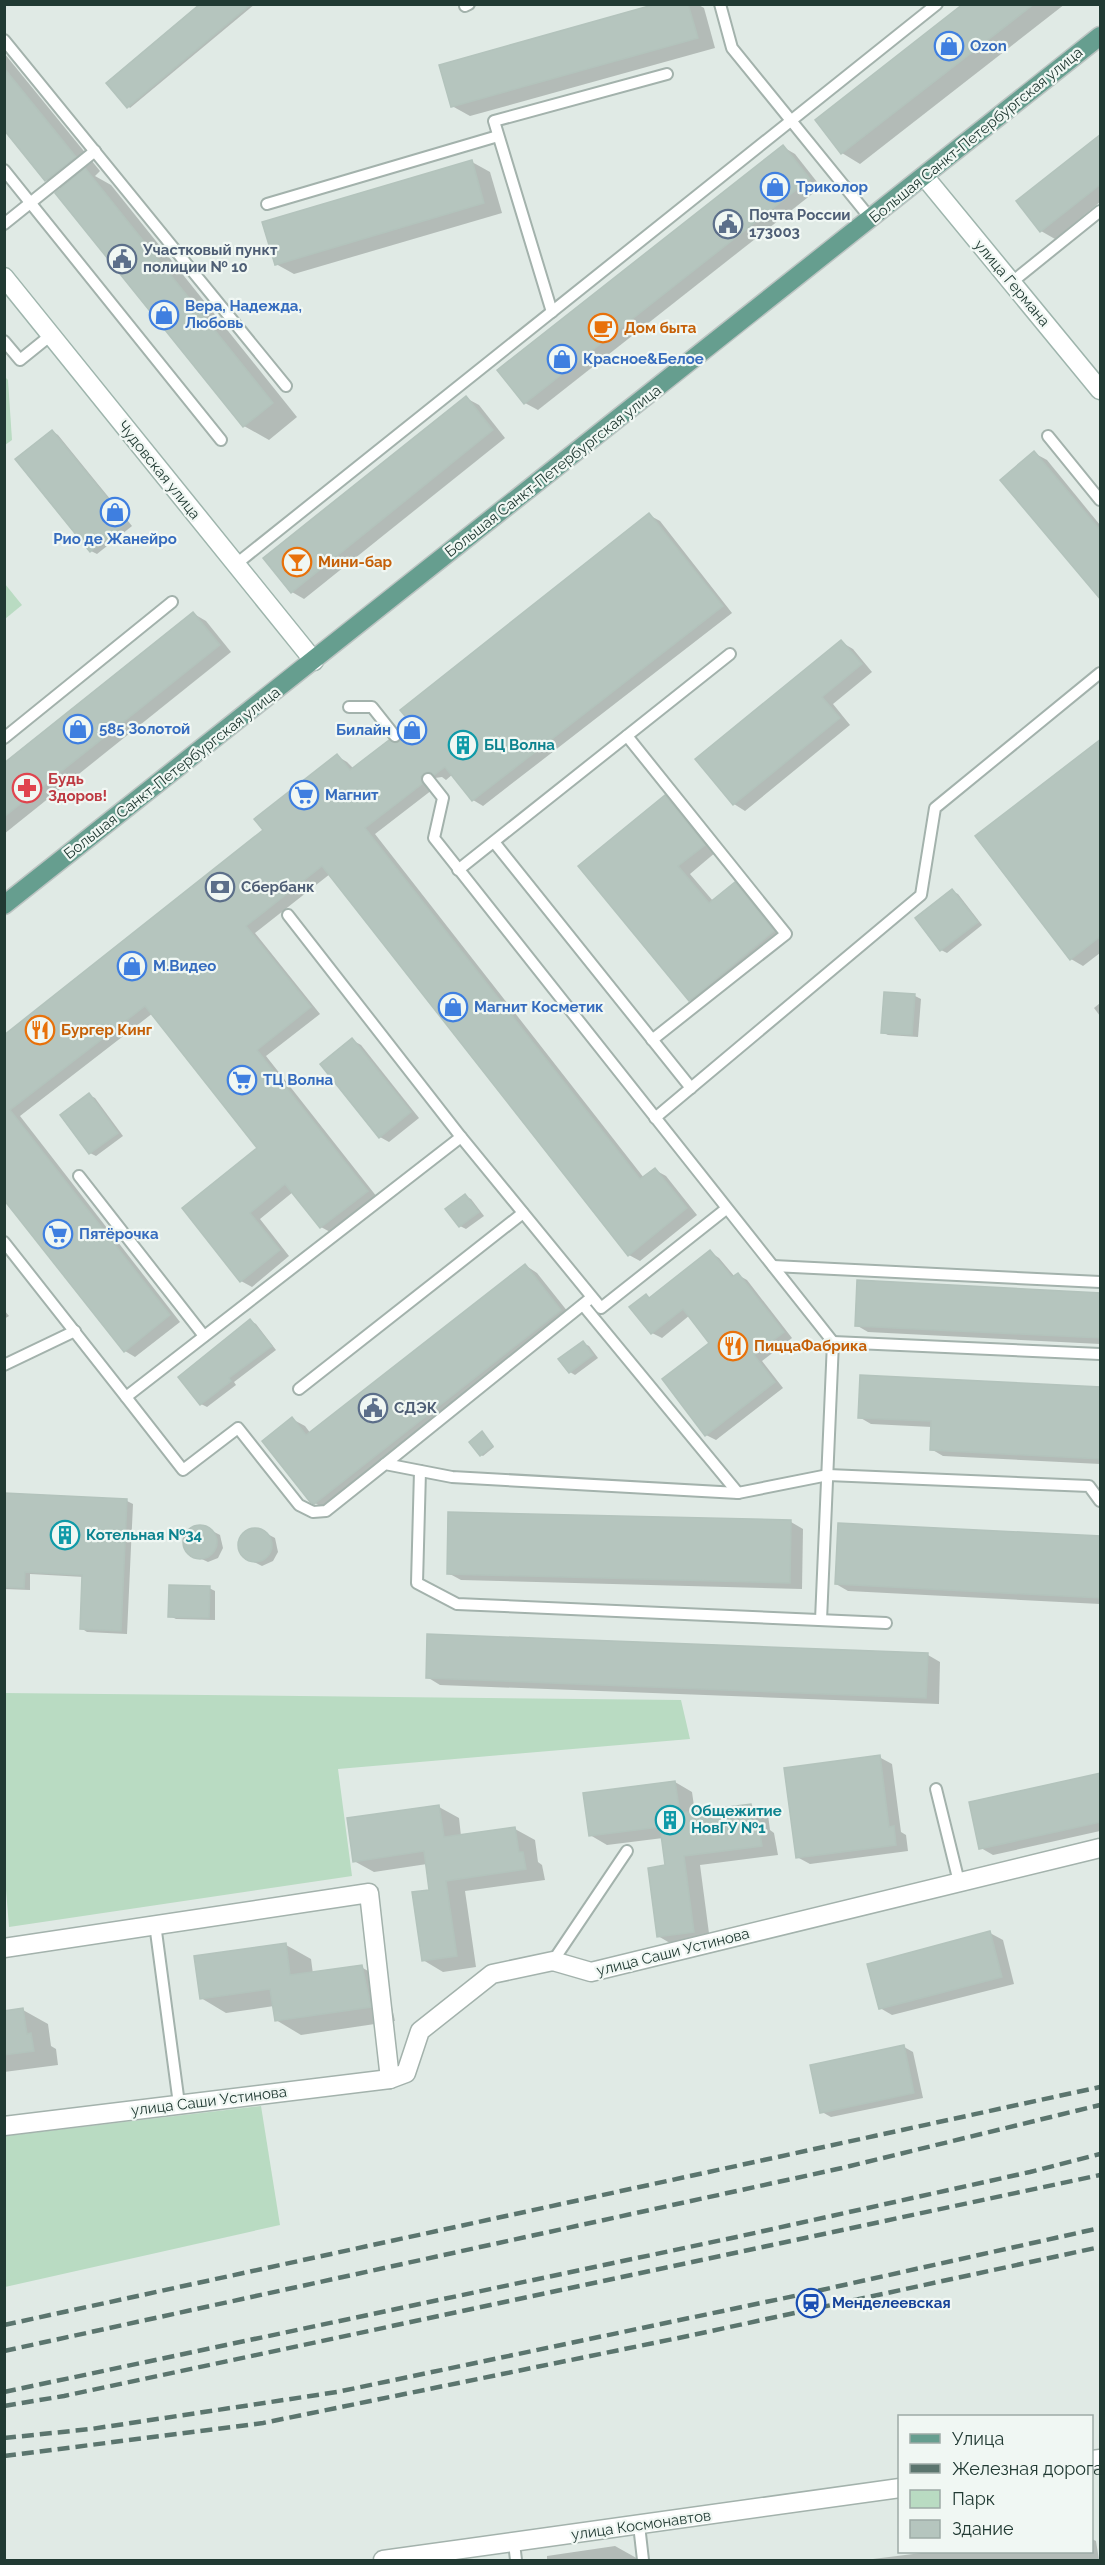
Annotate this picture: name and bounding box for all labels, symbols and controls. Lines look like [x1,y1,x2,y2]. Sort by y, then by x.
shop icon: Ozon [933,30,965,62]
place label: Ozon [970,37,1007,55]
street label: Большая Санкт-Петербургская улица [866,43,1086,227]
shop icon: Триколор [759,171,791,203]
place label: Триколор [796,178,868,196]
place label: Почта России 173003 [749,206,851,241]
public building icon: Почта России 173003 [712,208,744,240]
street label: улица Германа [971,236,1053,330]
place label: Участковый пункт полиции № 10 [142,241,278,276]
public building icon: Участковый пункт полиции № 10 [106,243,138,275]
place label: Вера, Надежда, Любовь [185,297,302,332]
shop icon: Вера, Надежда, Любовь [148,299,180,331]
cafe icon: Дом быта [587,312,619,344]
place label: Дом быта [624,319,697,337]
shop icon: Красное&Белое [546,343,578,375]
place label: Красное&Белое [583,350,704,368]
street label: Большая Санкт-Петербургская улица [441,381,665,561]
street label: Чудовская улица [114,417,204,523]
shop icon: Рио де Жанейро [99,496,131,528]
place label: Рио де Жанейро [53,530,177,548]
bar icon: Мини-бар [281,546,313,578]
place label: Мини-бар [318,553,393,571]
street label: Большая Санкт-Петербургская улица [60,683,284,863]
shop icon: 585 Золотой [62,713,94,745]
shop icon: Билайн [396,714,428,746]
place label: 585 Золотой [99,720,190,738]
place label: Билайн [336,721,391,739]
building icon: БЦ Волна [447,729,479,761]
place label: БЦ Волна [484,736,555,754]
place label: Будь Здоров! [48,770,107,805]
pharmacy icon: Будь Здоров! [11,772,43,804]
supermarket icon: Магнит [288,779,320,811]
place label: Магнит [325,786,379,804]
bank icon: Сбербанк [204,871,236,903]
place label: Сбербанк [241,878,315,896]
shop icon: М.Видео [116,950,148,982]
place label: М.Видео [153,957,216,975]
shop icon: Магнит Косметик [437,991,469,1023]
place label: Магнит Косметик [474,998,604,1016]
restaurant icon: Бургер Кинг [24,1014,56,1046]
place label: Бургер Кинг [61,1021,153,1039]
supermarket icon: ТЦ Волна [226,1064,258,1096]
place label: ТЦ Волна [263,1071,333,1089]
supermarket icon: Пятёрочка [42,1218,74,1250]
place label: Пятёрочка [79,1225,159,1243]
restaurant icon: ПиццаФабрика [717,1330,749,1362]
place label: ПиццаФабрика [754,1337,867,1355]
public building icon: СДЭК [357,1392,389,1424]
place label: СДЭК [394,1399,438,1417]
building icon: Котельная №34 [49,1519,81,1551]
place label: Котельная №34 [86,1526,203,1544]
place label: Общежитие НовГУ №1 [691,1802,782,1837]
building icon: Общежитие НовГУ №1 [654,1804,686,1836]
street label: улица Саши Устинова [595,1924,751,1980]
street label: улица Саши Устинова [130,2083,288,2119]
station icon: Менделеевская [795,2287,827,2319]
place label: Менделеевская [832,2294,951,2312]
legend [898,2415,1093,2553]
text: Улица [952,2428,1004,2449]
text: Железная дорога [952,2458,1103,2479]
text: Парк [952,2488,995,2509]
street label: улица Космонавтов [570,2506,712,2544]
text: Здание [952,2518,1014,2539]

